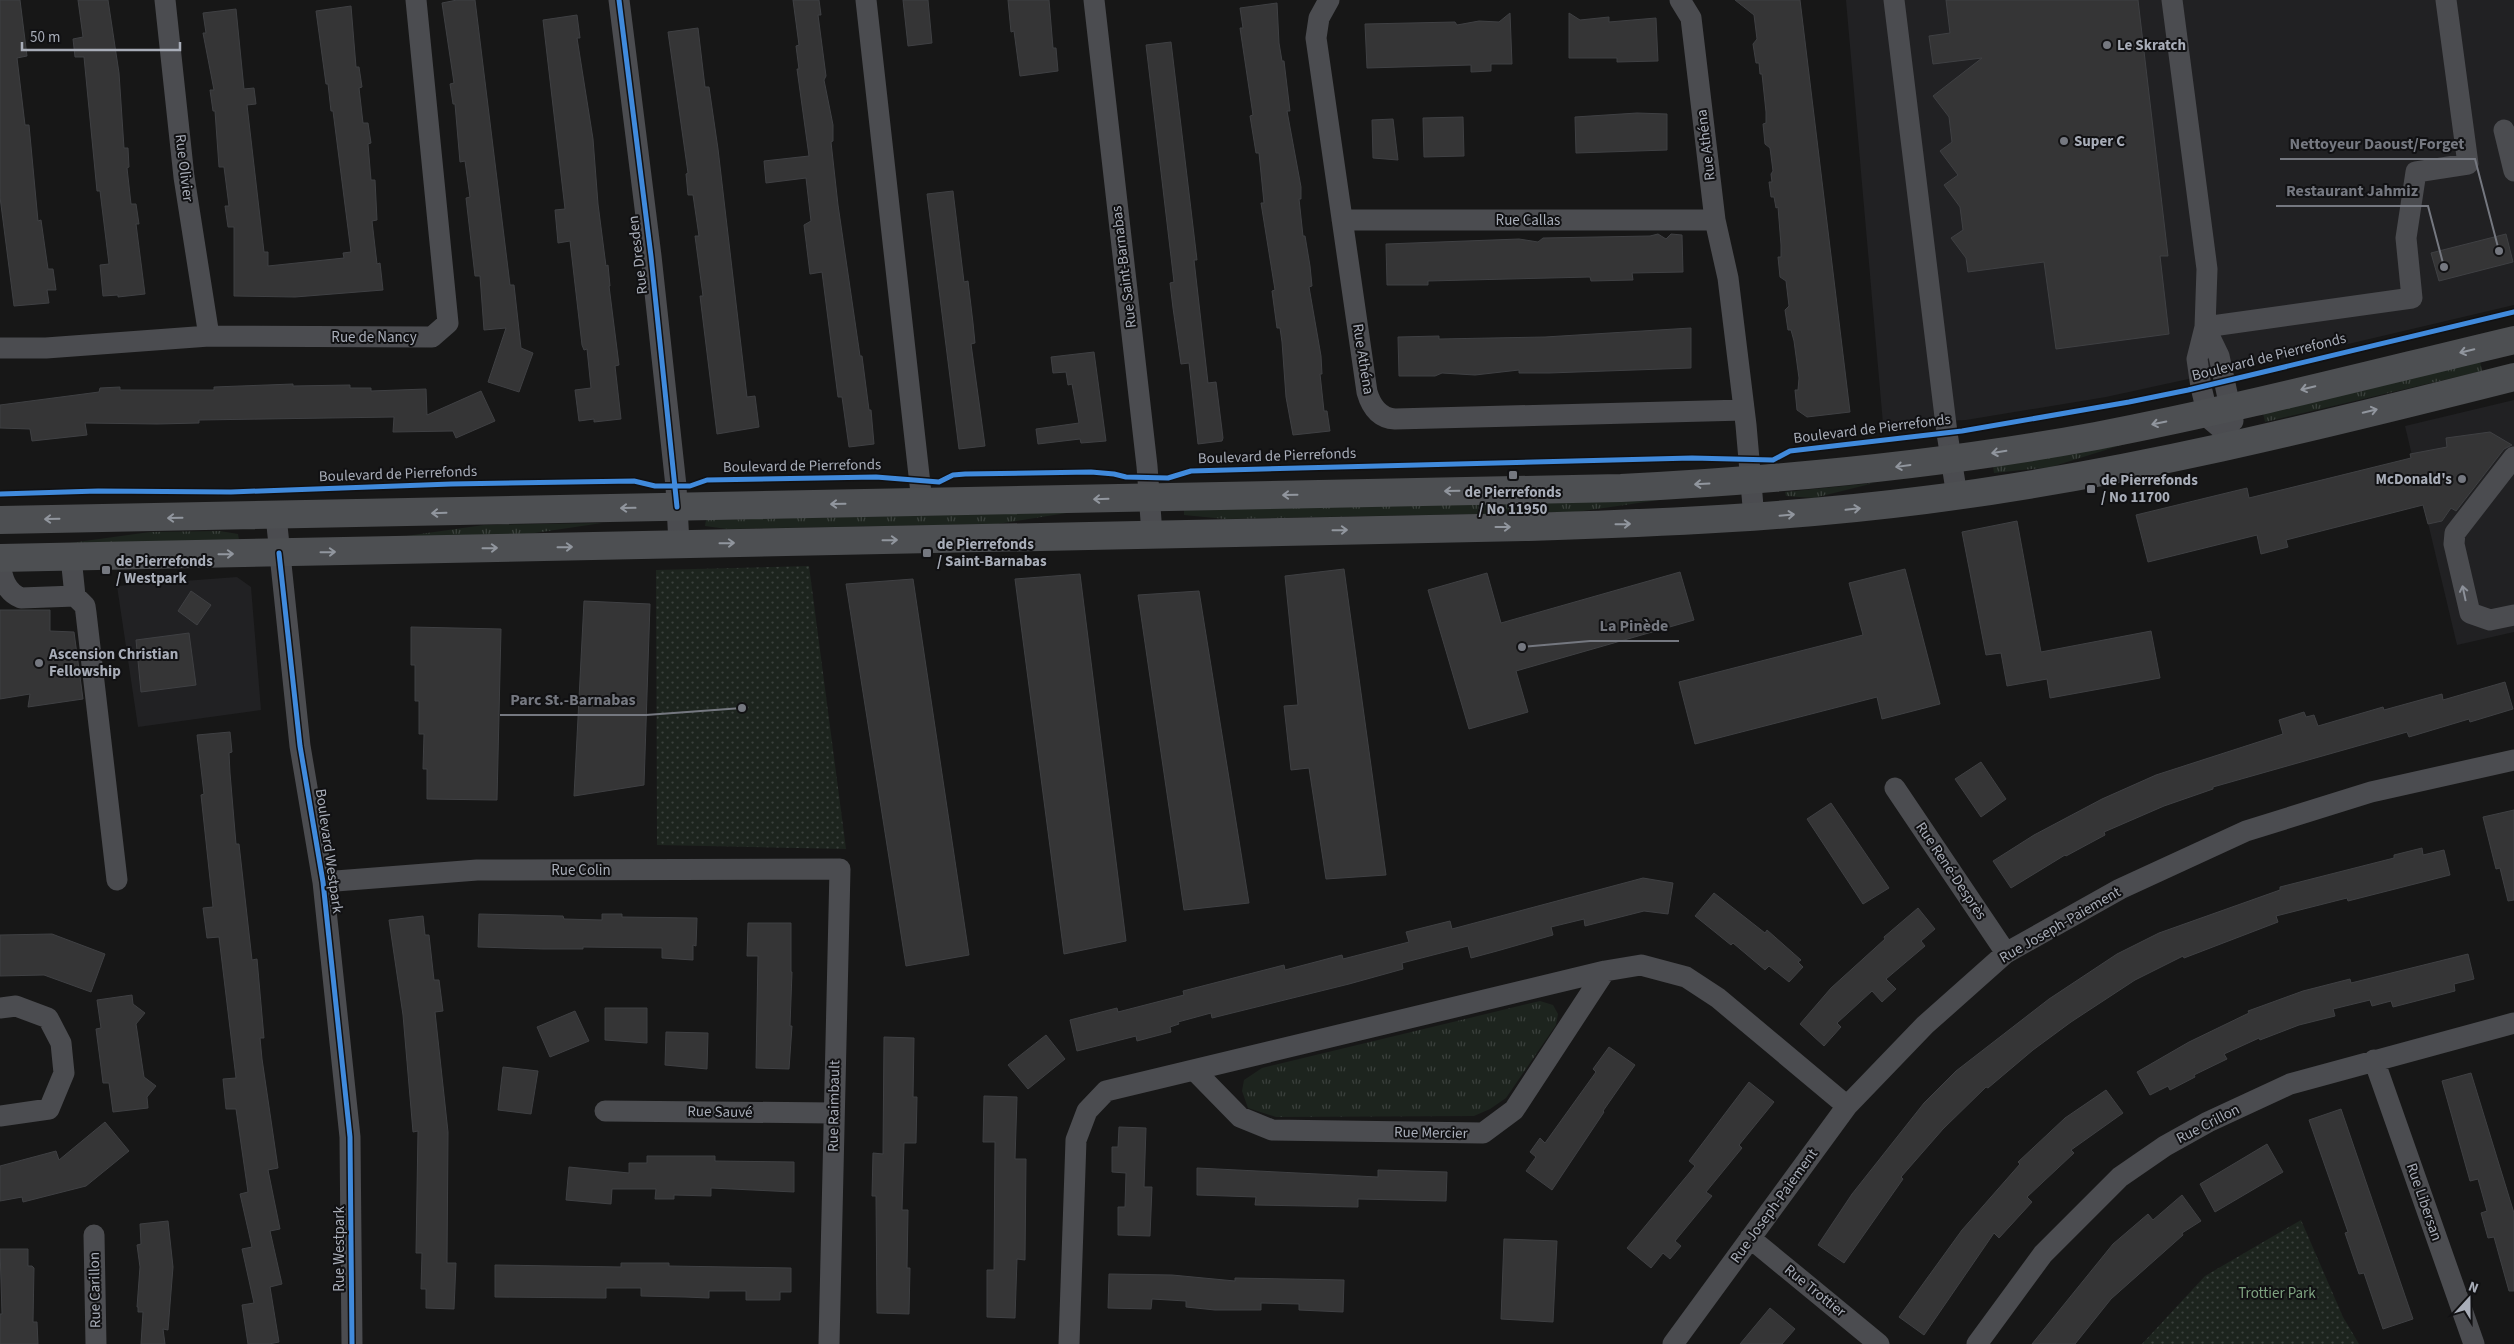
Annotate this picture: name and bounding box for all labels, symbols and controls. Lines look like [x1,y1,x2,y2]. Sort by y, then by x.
scale bar [22,20,180,52]
text: 50 m [30,27,60,48]
place label: Le Skratch [2117,35,2186,56]
marker: Le Skratch [2101,39,2113,51]
street label: Rue Athéna [1691,108,1721,182]
callout: Nettoyeur Daoust/Forget [2280,128,2475,159]
place label: Super C [2074,131,2125,152]
street label: Rue Olivier [169,133,199,204]
text: Nettoyeur Daoust/Forget [2290,133,2464,155]
marker: Super C [2058,135,2070,147]
callout: Restaurant Jahmiz [2276,175,2428,206]
text: Restaurant Jahmiz [2286,180,2418,202]
street label: Rue Saint-Barnabas [1106,205,1142,329]
street label: Rue Callas [1496,210,1560,231]
street label: Rue Dresden [623,214,653,296]
street label: Rue Athéna [1347,322,1379,396]
street label: Rue de Nancy [331,327,417,348]
street label: Boulevard de Pierrefonds [2190,328,2348,386]
one-way arrow [2459,347,2475,356]
one-way arrow [2301,384,2317,393]
one-way arrow [2362,406,2378,415]
street label: Boulevard de Pierrefonds [1792,409,1952,449]
one-way arrow [2151,419,2167,428]
street label: Boulevard de Pierrefonds [1198,443,1356,469]
one-way arrow [1992,448,2008,458]
street label: Boulevard de Pierrefonds [723,454,881,478]
street label: Boulevard de Pierrefonds [319,461,477,487]
one-way arrow [1895,461,1911,471]
marker: de Pierrefonds / No 11950 [1507,469,1519,481]
place label: McDonald's [2375,469,2452,490]
place label: de Pierrefonds / No 11700 [2101,470,2198,508]
marker: McDonald's [2456,473,2468,485]
one-way arrow [1694,479,1710,488]
place label: de Pierrefonds / No 11950 [1465,482,1562,520]
marker: de Pierrefonds / No 11700 [2085,483,2097,495]
one-way arrow [1445,486,1461,496]
one-way arrow [1282,490,1298,499]
one-way arrow [1093,494,1109,503]
one-way arrow [830,499,846,509]
one-way arrow [620,504,636,513]
one-way arrow [1845,504,1861,514]
one-way arrow [432,508,448,517]
one-way arrow [1778,510,1794,520]
one-way arrow [167,513,184,523]
one-way arrow [44,514,60,524]
one-way arrow [1614,520,1630,529]
one-way arrow [1494,522,1510,532]
one-way arrow [1332,526,1348,535]
place label: de Pierrefonds / Saint-Barnabas [937,534,1047,572]
one-way arrow [882,535,898,544]
one-way arrow [719,538,735,548]
one-way arrow [557,542,573,551]
one-way arrow [482,543,498,553]
one-way arrow [320,547,336,556]
marker: de Pierrefonds / Saint-Barnabas [921,547,933,559]
one-way arrow [217,549,233,559]
place label: de Pierrefonds / Westpark [116,551,213,589]
marker: de Pierrefonds / Westpark [100,564,112,576]
one-way arrow [2459,586,2468,602]
callout: La Pinède [1590,610,1679,641]
text: La Pinède [1600,615,1668,637]
place label: Ascension Christian Fellowship [48,644,178,682]
marker: Ascension Christian Fellowship [33,657,45,669]
callout: Parc St.-Barnabas [500,684,646,715]
text: Parc St.-Barnabas [510,689,636,711]
street label: Boulevard Westpark [310,787,348,915]
street label: Rue René-Desprès [1911,818,1991,924]
street label: Rue Colin [551,860,611,881]
street label: Rue Joseph-Paiement [1995,882,2125,968]
street label: Rue Raimbault [823,1060,845,1152]
street label: Rue Crillon [2173,1099,2243,1149]
street label: Rue Sauvé [687,1101,753,1123]
street label: Rue Mercier [1394,1122,1469,1144]
street label: Rue Joseph-Paiement [1725,1144,1823,1268]
street label: Rue Libersan [2401,1160,2447,1244]
street label: Rue Westpark [329,1206,350,1292]
street label: Rue Carillon [84,1252,106,1328]
street label: Rue Trottier [1780,1260,1851,1323]
north arrow [2444,1274,2494,1324]
text: N [2465,1277,2481,1299]
park label: Trottier Park [2238,1283,2316,1304]

